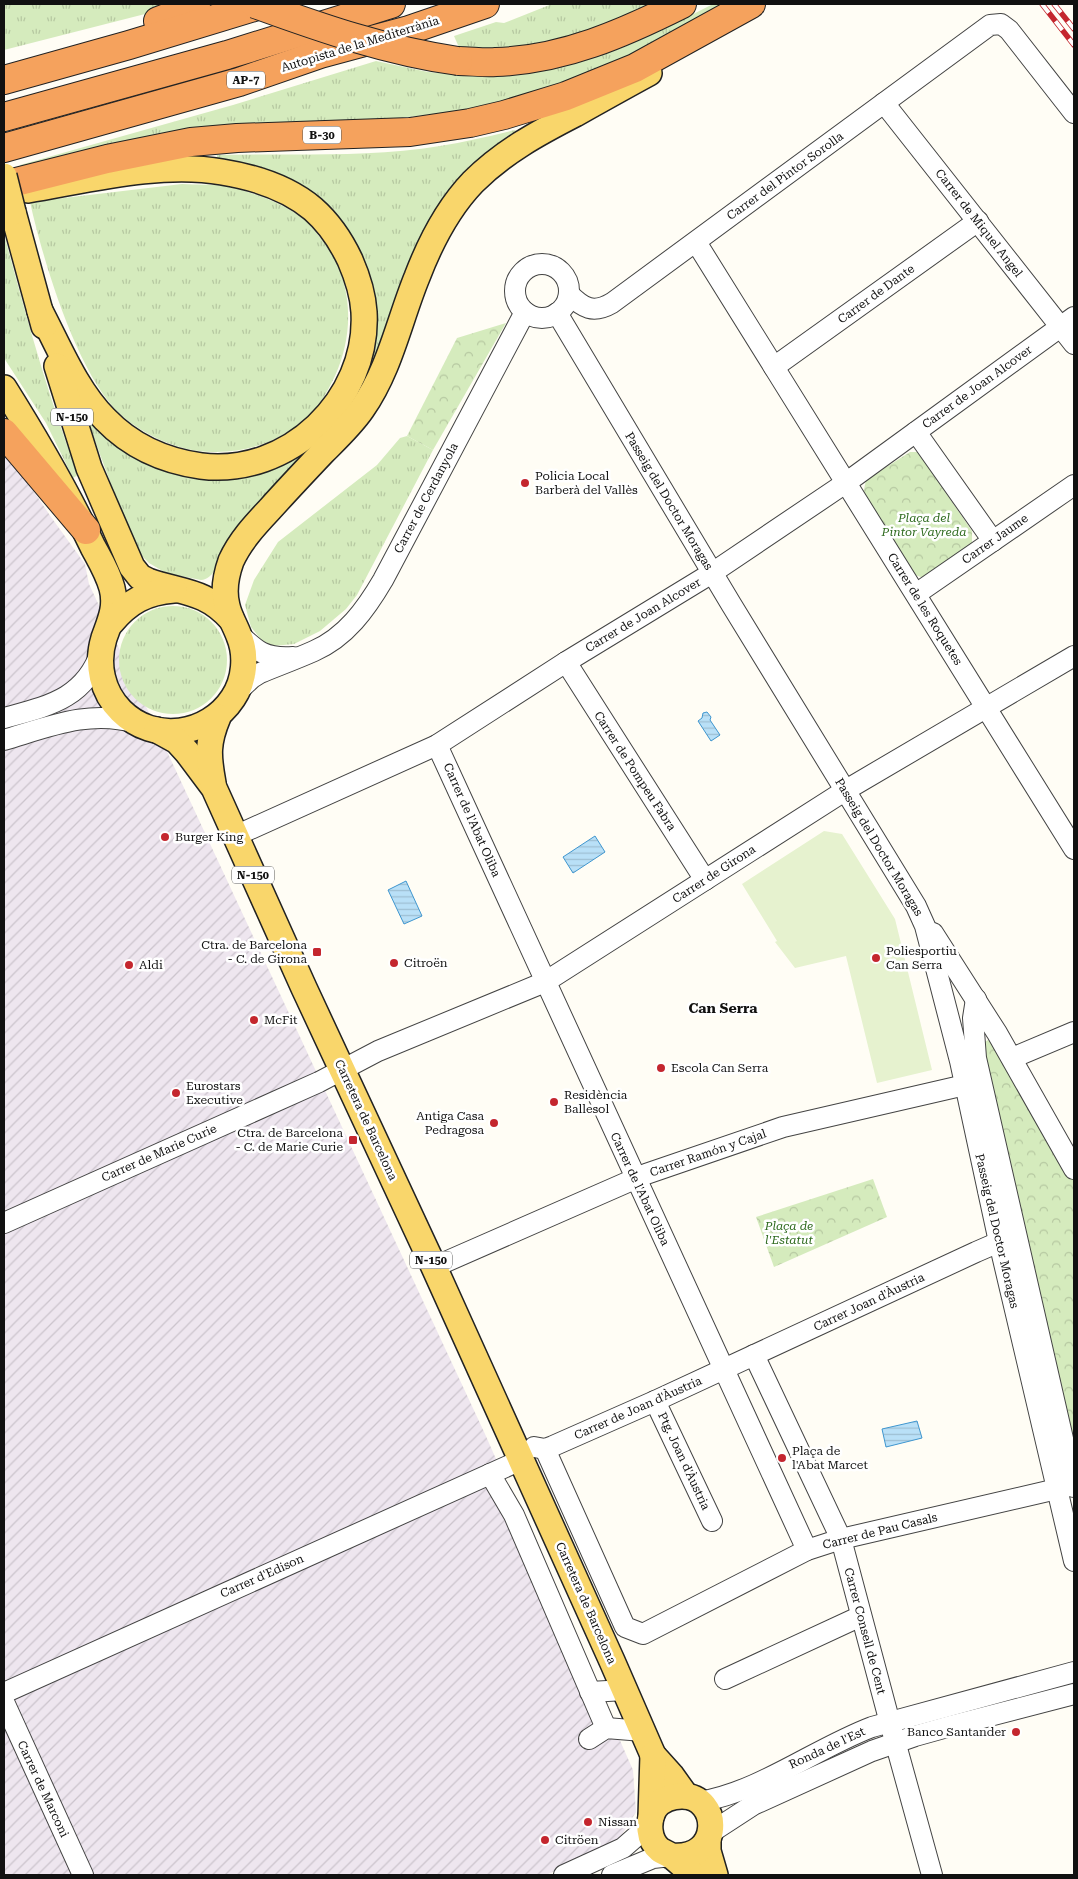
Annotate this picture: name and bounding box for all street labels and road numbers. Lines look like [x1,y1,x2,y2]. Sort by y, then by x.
street label: Autopista de la Mediterrània [279,13,441,75]
road number: AP-7 [227,72,265,88]
road number: B-30 [303,126,341,144]
street label: Carrer del Pintor Sorolla [724,129,846,223]
street label: Carrer de Miquel Angel [932,166,1026,280]
street label: Carrer de Dante [835,261,917,326]
street label: Carrer de Joan Alcover [919,342,1035,432]
road number: N-150 [51,408,93,426]
street label: Passeig del Doctor Moragas [622,430,716,573]
street label: Carrer de Cerdanyola [391,440,461,556]
street label: Carrer Jaume [959,511,1031,567]
street label: Carrer de les Roquetes [885,550,965,668]
street label: Carrer de Joan Alcover [583,575,703,655]
street label: Carrer de Pompeu Fabra [591,709,679,834]
street label: Carrer de l'Abat Oliba [441,761,504,880]
street label: Passeig del Doctor Moragas [832,776,926,919]
street label: Carrer de Girona [670,842,759,906]
road number: N-150 [232,866,274,884]
street label: Carretera de Barcelona [332,1057,400,1183]
street label: Carrer de Marie Curie [99,1121,219,1185]
street label: Carrer Ramón y Cajal [648,1126,768,1180]
street label: Carrer de l'Abat Oliba [608,1130,673,1248]
street label: Passeig del Doctor Moragas [972,1152,1022,1310]
road number: N-150 [410,1252,452,1268]
street label: Carrer Joan d'Àustria [811,1270,927,1334]
street label: Carrer de Joan d'Àustria [572,1373,704,1442]
street label: Ptg. Joan d'Àustria [655,1410,713,1513]
street label: Carrer de Pau Casals [821,1510,939,1552]
street label: Carretera de Barcelona [553,1540,619,1667]
street label: Carrer d'Edison [218,1551,306,1601]
street label: Carrer Consell de Cent [841,1566,889,1696]
street label: Ronda de l'Est [787,1724,868,1772]
street label: Carrer de Marconi [14,1738,72,1840]

